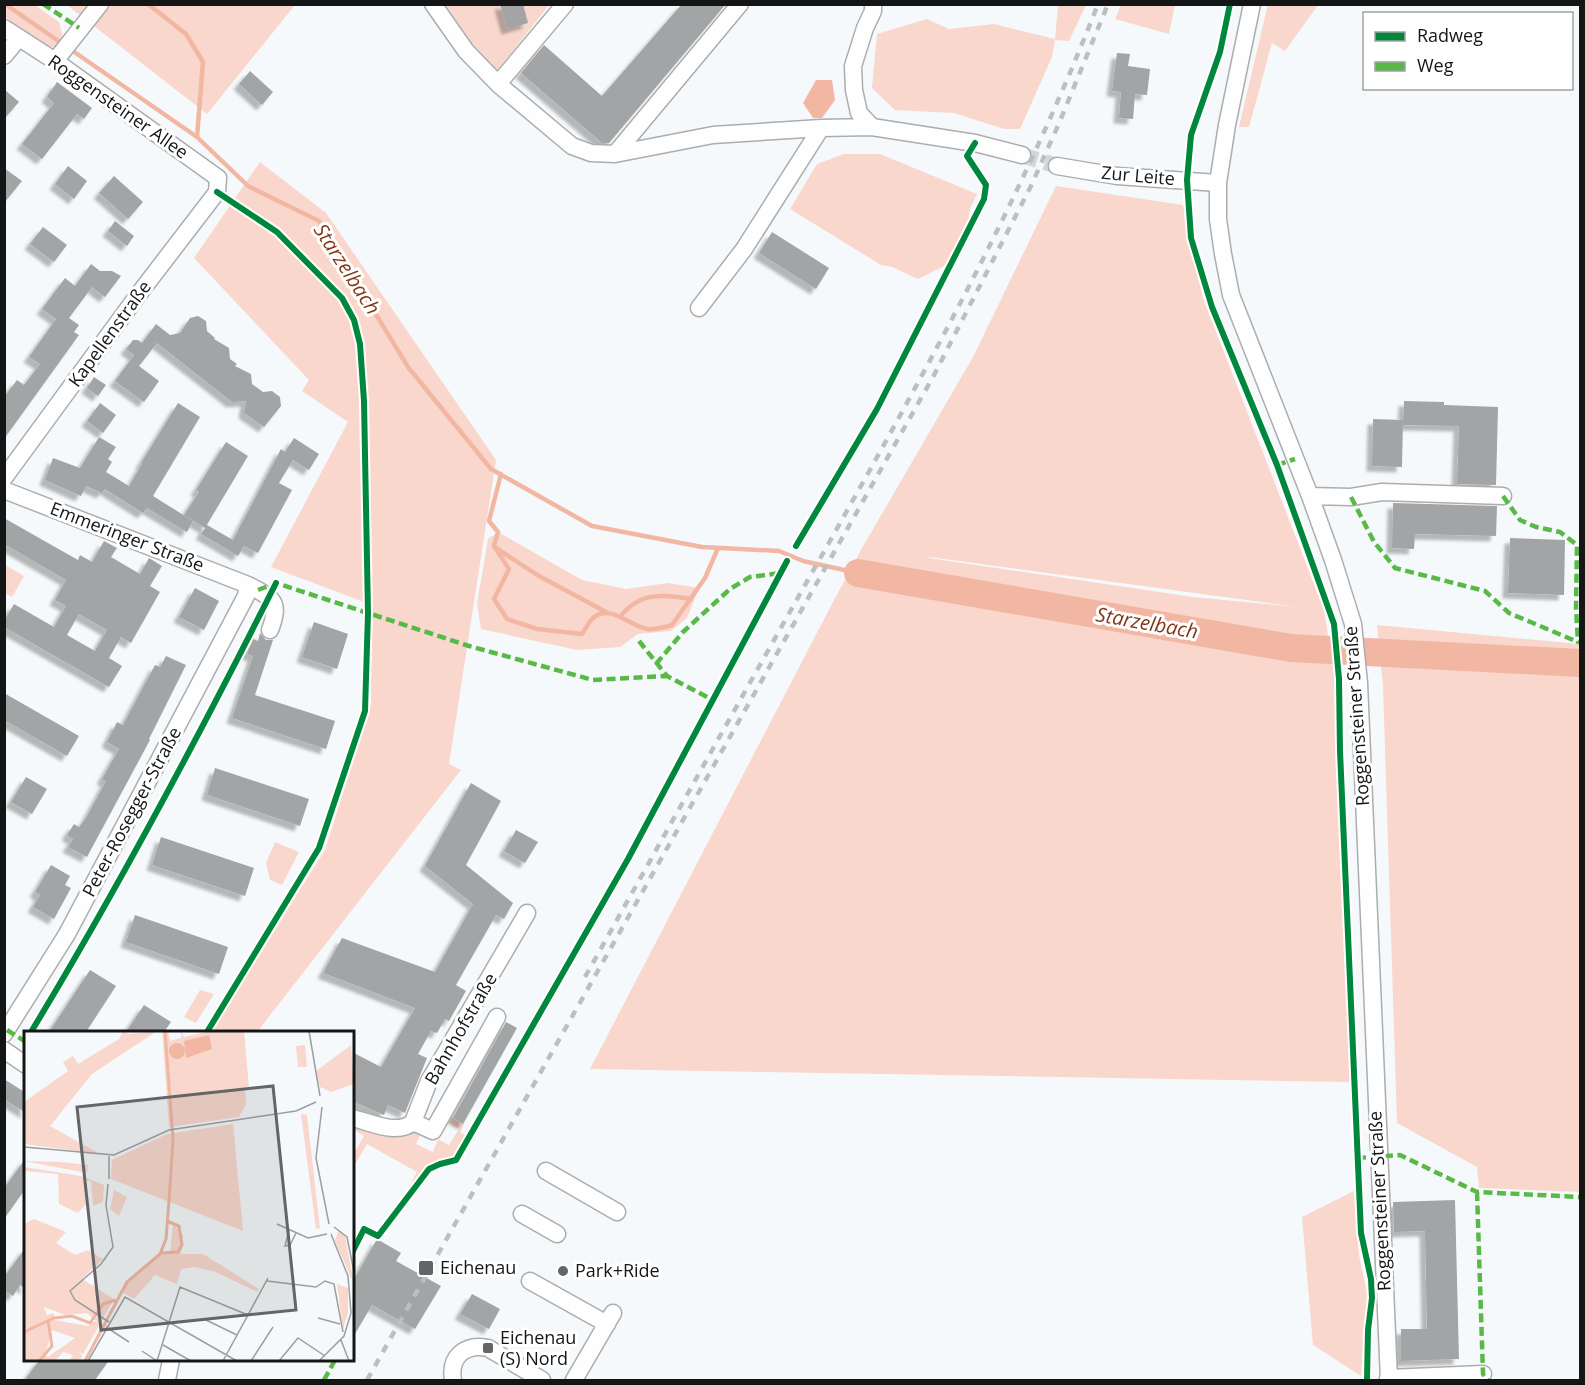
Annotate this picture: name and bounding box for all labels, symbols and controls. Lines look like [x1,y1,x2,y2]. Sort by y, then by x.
legend [1363,12,1573,90]
text: Radweg [1417,23,1483,47]
street label: Roggensteiner Allee [44,49,194,164]
text: Weg [1417,53,1454,77]
street label: Zur Leite [1100,160,1176,190]
water label: Starzelbach [308,218,387,319]
street label: Kapellenstraße [62,275,156,391]
street label: Emmeringer Straße [47,496,208,577]
water label: Starzelbach [1094,600,1200,645]
street label: Roggensteiner Straße [1338,625,1374,807]
street label: Peter-Rosegger-Straße [76,722,186,901]
street label: Bahnhofstraße [418,968,502,1089]
inset map [24,1031,354,1361]
street label: Roggensteiner Straße [1362,1110,1396,1292]
place label: Eichenau [440,1255,516,1279]
place label: Park+Ride [575,1258,660,1282]
marker: Eichenau [417,1259,435,1277]
marker: Park+Ride [556,1264,570,1278]
place label: Eichenau (S) Nord [500,1325,576,1370]
marker: Eichenau (S) Nord [481,1341,495,1355]

